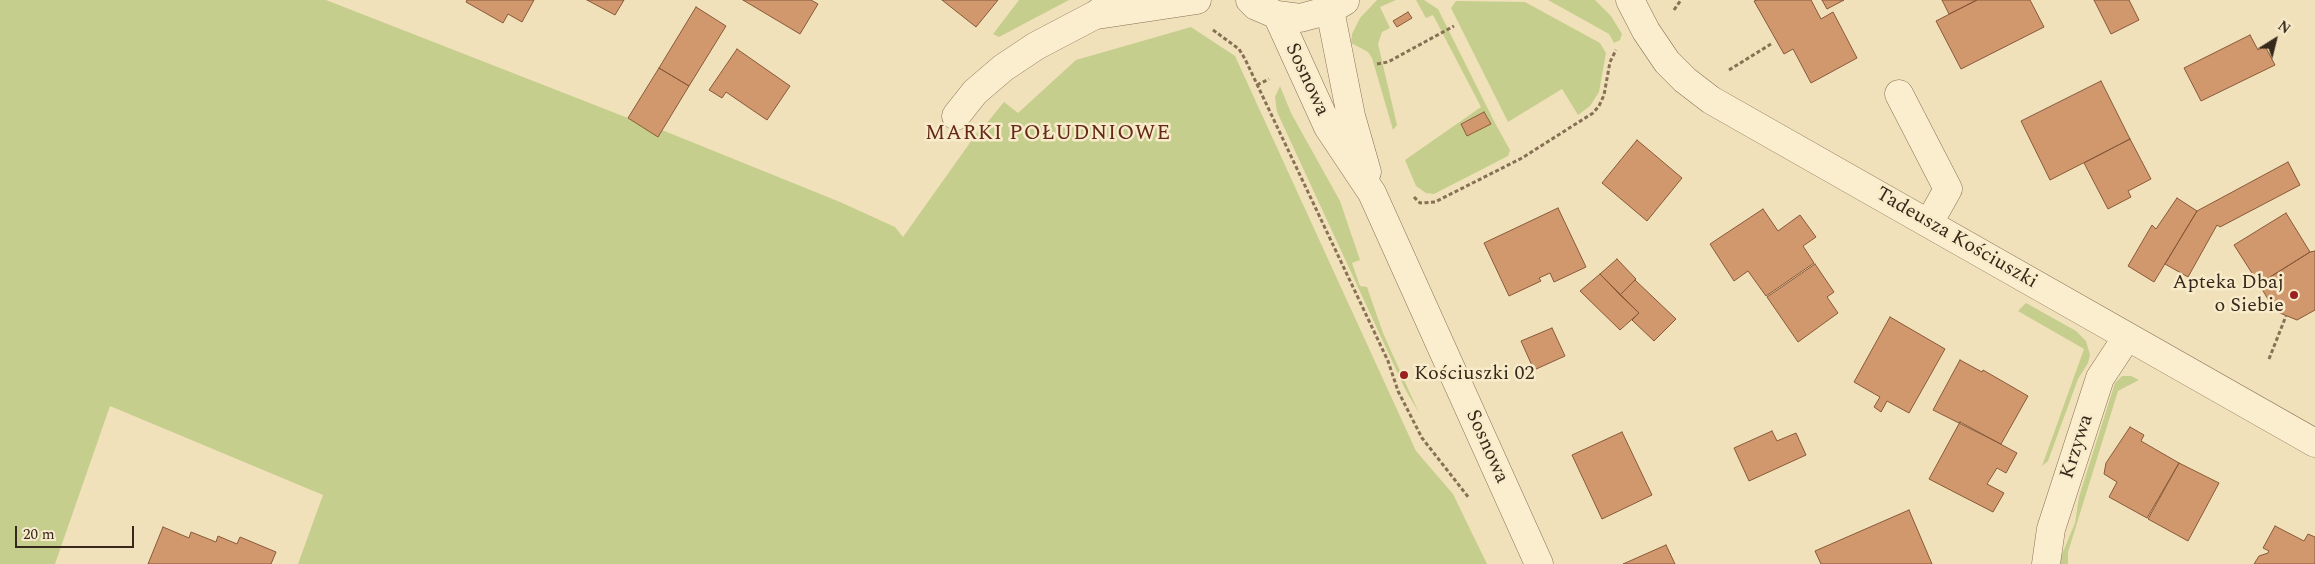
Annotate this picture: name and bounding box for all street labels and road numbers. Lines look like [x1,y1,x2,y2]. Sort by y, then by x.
street label: Sosnowa [1279,40,1333,120]
street label: Tadeusza Kościuszki [1871,183,2041,295]
street label: Sosnowa [1459,407,1513,487]
street label: Krzywa [2056,412,2100,482]

